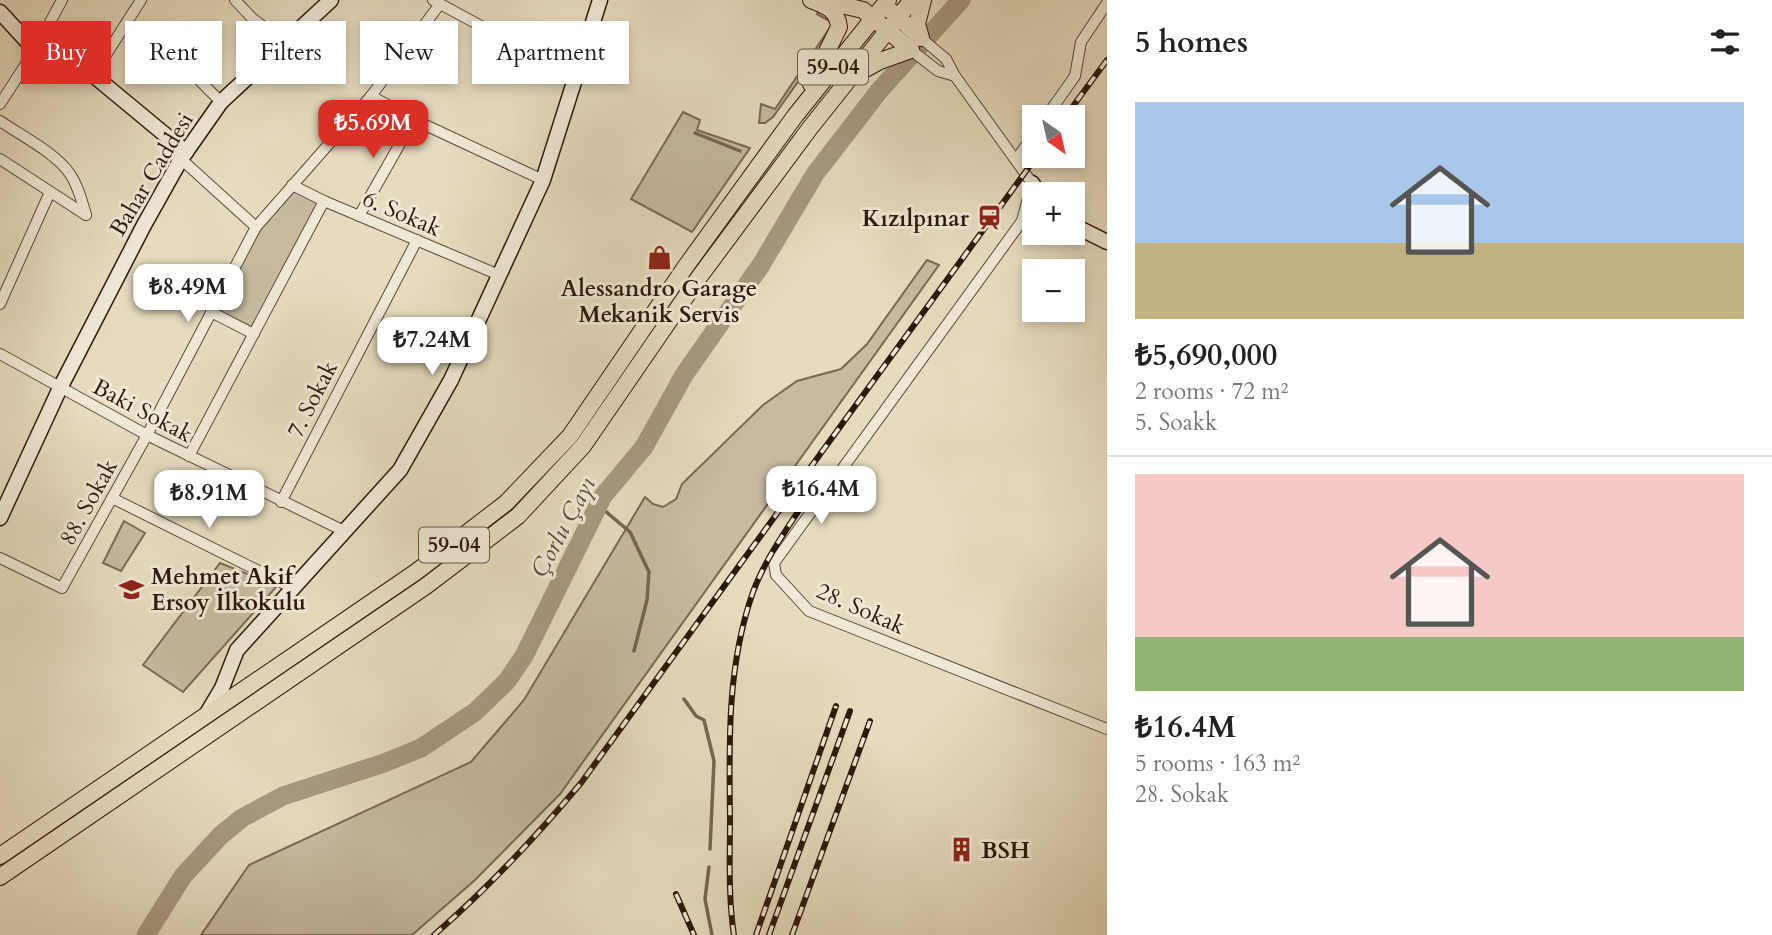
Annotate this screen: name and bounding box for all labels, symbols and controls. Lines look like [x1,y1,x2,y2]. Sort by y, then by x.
chip: Buy [21,21,111,84]
chip: Rent [125,21,222,84]
chip: Filters [236,21,346,84]
chip: New [360,21,458,84]
chip: Apartment [472,21,629,84]
text: 5 homes [1135,22,1248,63]
icon: filters [1706,23,1744,61]
road number: 59-04 [798,50,868,84]
pin: ₺5.69M [316,100,430,160]
north arrow [1022,105,1085,168]
map controls [1022,105,1085,322]
street label: Bahar Caddesi [102,107,201,242]
text: ₺5.69M [334,107,412,138]
icon: home [1377,147,1503,273]
button: + [1022,182,1085,245]
street label: 6. Sokak [358,183,446,244]
place label: Kızılpınar [862,203,970,234]
station icon: Kızılpınar [975,204,1003,232]
shop icon: Alessandro Garage Mekanik Servis [645,244,673,272]
button: − [1022,259,1085,322]
pin: ₺8.49M [131,264,245,324]
text: ₺8.49M [149,271,227,302]
place label: Alessandro Garage Mekanik Servis [561,273,757,330]
pin: ₺7.24M [375,318,489,377]
text: ₺7.24M [393,324,471,355]
text: ₺5,690,000 [1135,335,1277,376]
street label: 7. Sokak [280,355,345,443]
street label: Baki Sokak [87,371,199,450]
text: 2 rooms · 72 m² [1135,376,1288,407]
text: 5. Soakk [1135,407,1217,438]
street label: 88. Sokak [52,453,125,551]
pin: ₺16.4M [764,466,878,526]
pin: ₺8.91M [152,470,266,530]
water label: Çorlu Çayı [523,471,604,583]
text: ₺16.4M [782,473,860,504]
text: ₺8.91M [170,477,248,508]
icon: home [1377,519,1503,645]
road number: 59-04 [419,528,489,562]
place label: Mehmet Akif Ersoy İlkokulu [151,561,306,618]
school or university icon: Mehmet Akif Ersoy İlkokulu [117,575,145,603]
street label: 28. Sokak [812,575,911,642]
text: ₺16.4M [1135,707,1236,748]
text: 5 rooms · 163 m² [1135,748,1300,779]
text: 28. Sokak [1135,779,1229,810]
place label: BSH [981,835,1030,866]
building icon: BSH [947,836,975,864]

